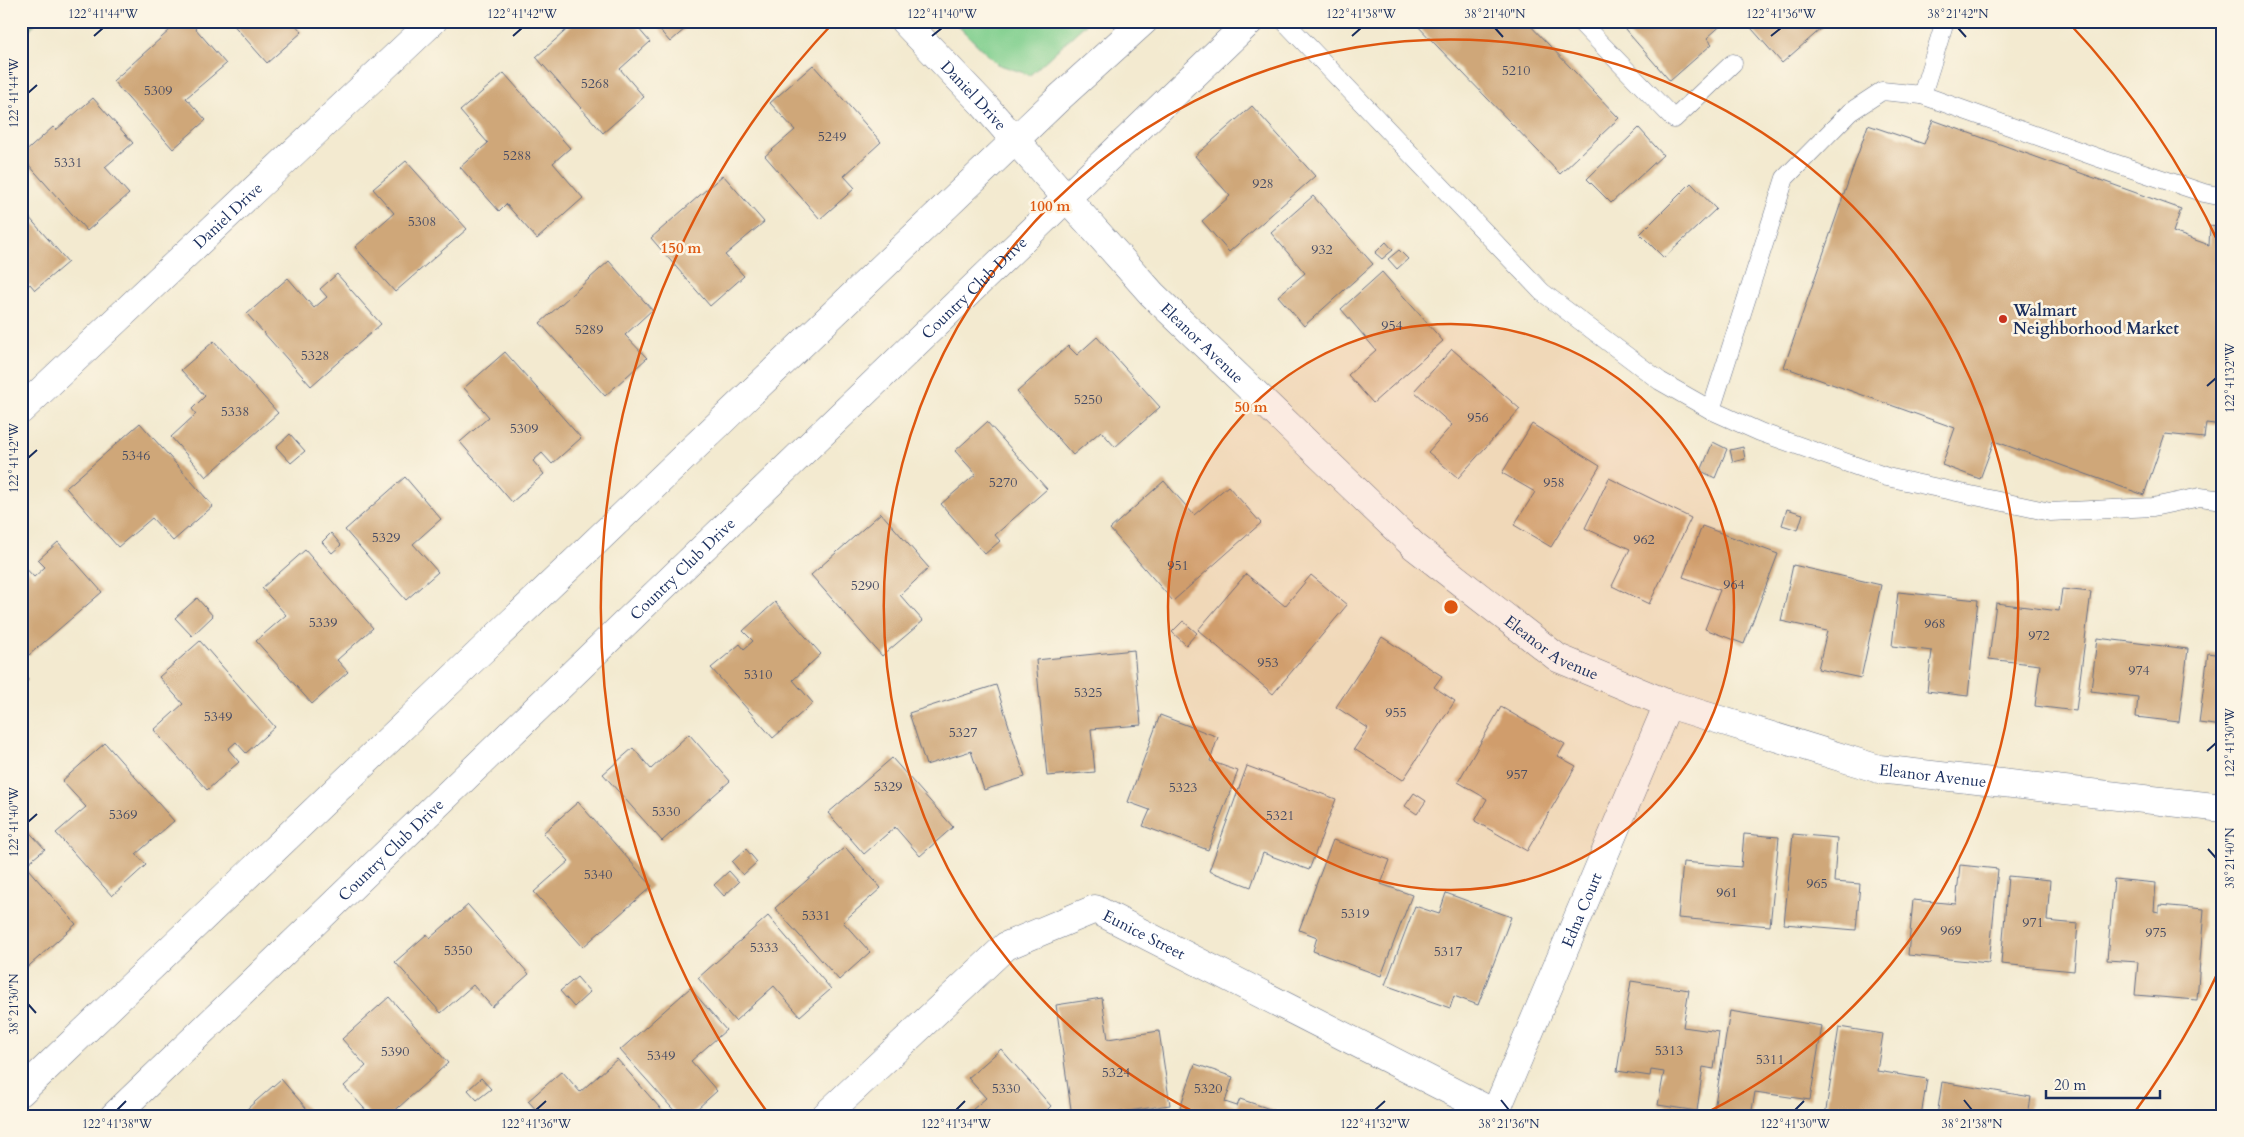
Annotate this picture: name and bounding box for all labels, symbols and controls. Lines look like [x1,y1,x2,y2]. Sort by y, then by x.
text: 122°41'44"W [68,6,139,22]
text: 122°41'42"W [487,6,558,22]
text: 122°41'40"W [907,6,978,22]
text: 122°41'38"W [1326,6,1397,22]
text: 38°21'40"N [1465,6,1526,22]
text: 122°41'36"W [1746,6,1817,22]
text: 38°21'42"N [1928,6,1989,22]
street label: Daniel Drive [935,56,1011,135]
text: 122°41'44"W [6,57,22,128]
house number: 5210 [1502,61,1530,80]
house number: 5268 [581,74,609,93]
house number: 5309 [144,81,172,100]
house number: 5249 [818,127,846,146]
house number: 5288 [503,146,531,165]
house number: 5331 [54,153,82,172]
house number: 928 [1252,174,1274,193]
street label: Daniel Drive [189,178,268,254]
text: 100 m [1030,196,1071,216]
house number: 5308 [408,212,436,231]
street label: Country Club Drive [917,232,1032,344]
text: 150 m [661,238,702,258]
house number: 932 [1311,240,1333,259]
street label: Eleanor Avenue [1155,298,1248,389]
place label: Walmart Neighborhood Market [2012,300,2179,340]
marker: Walmart Neighborhood Market [1997,313,2009,325]
house number: 954 [1381,316,1403,335]
house number: 5289 [575,320,603,339]
text: 122°41'32"W [2222,342,2238,413]
house number: 5328 [301,346,329,365]
house number: 5250 [1074,390,1102,409]
text: 50 m [1234,397,1268,417]
house number: 5338 [221,402,249,421]
house number: 956 [1467,408,1489,427]
house number: 5309 [510,419,538,438]
text: 122°41'42"W [6,422,22,493]
house number: 5346 [122,446,150,465]
house number: 5270 [989,473,1017,492]
house number: 958 [1543,473,1565,492]
street label: Country Club Drive [625,513,740,625]
house number: 5329 [372,528,400,547]
house number: 962 [1633,530,1655,549]
house number: 951 [1167,556,1189,575]
house number: 964 [1723,575,1745,594]
house number: 5290 [851,576,879,595]
centre of rings [1442,598,1460,616]
street label: Eleanor Avenue [1499,610,1602,686]
house number: 5339 [309,613,337,632]
house number: 968 [1924,614,1946,633]
house number: 972 [2028,626,2050,645]
house number: 953 [1257,653,1279,672]
house number: 974 [2128,661,2150,680]
house number: 5310 [744,665,772,684]
house number: 5325 [1074,683,1102,702]
house number: 955 [1385,703,1407,722]
house number: 5349 [204,707,232,726]
text: 122°41'30"W [2222,707,2238,778]
house number: 5327 [949,723,977,742]
street label: Eleanor Avenue [1878,759,1988,793]
house number: 957 [1506,765,1528,784]
house number: 5329 [874,777,902,796]
house number: 5323 [1169,778,1197,797]
text: 122°41'40"W [6,786,22,857]
street label: Country Club Drive [333,794,449,906]
house number: 5330 [652,802,680,821]
house number: 5369 [109,805,137,824]
house number: 5321 [1266,806,1294,825]
text: 38°21'40"N [2222,827,2238,888]
house number: 5340 [584,865,612,884]
street label: Edna Court [1557,869,1608,951]
house number: 965 [1806,874,1828,893]
house number: 961 [1716,883,1738,902]
house number: 5319 [1341,904,1369,923]
street label: Eunice Street [1099,905,1189,965]
house number: 5331 [802,906,830,925]
house number: 971 [2022,913,2044,932]
house number: 969 [1940,921,1962,940]
house number: 975 [2145,923,2167,942]
house number: 5333 [750,938,778,957]
house number: 5350 [444,941,472,960]
house number: 5317 [1434,942,1462,961]
text: 38°21'30"N [6,973,22,1034]
house number: 5313 [1655,1041,1683,1060]
house number: 5390 [381,1042,409,1061]
house number: 5349 [647,1046,675,1065]
house number: 5311 [1756,1050,1784,1069]
house number: 5324 [1102,1063,1130,1082]
scale bar [2046,1067,2160,1099]
text: 20 m [2054,1075,2086,1095]
house number: 5330 [992,1079,1020,1098]
house number: 5320 [1194,1079,1222,1098]
text: 122°41'38"W [82,1116,153,1132]
text: 122°41'36"W [501,1116,572,1132]
text: 122°41'34"W [921,1116,992,1132]
text: 122°41'32"W [1340,1116,1411,1132]
text: 38°21'36"N [1479,1116,1540,1132]
text: 122°41'30"W [1760,1116,1831,1132]
text: 38°21'38"N [1942,1116,2003,1132]

